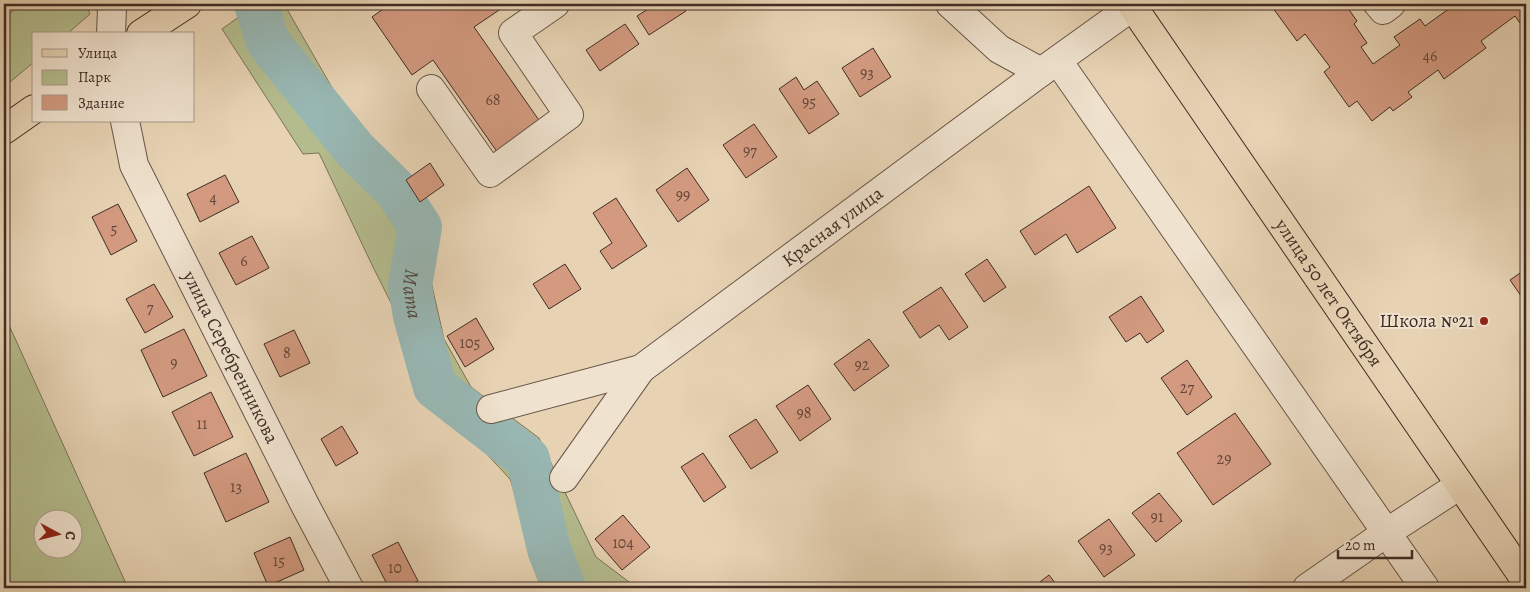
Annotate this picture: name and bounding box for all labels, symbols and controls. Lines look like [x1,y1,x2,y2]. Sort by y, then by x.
legend [32,32,195,122]
text: Улица [78,43,117,63]
house number: 46 [1423,45,1437,67]
house number: 93 [860,62,874,84]
text: Парк [78,67,111,87]
house number: 68 [485,89,501,111]
house number: 95 [802,91,816,113]
text: Здание [78,93,125,113]
house number: 97 [743,140,757,162]
street label: Красная улица [777,180,889,273]
house number: 99 [676,184,690,206]
house number: 4 [209,187,217,209]
street label: улица 50 лет Октября [1268,213,1389,372]
house number: 5 [111,218,118,240]
house number: 6 [240,250,248,272]
street label: улица Серебренникова [176,266,285,448]
water label: Мата [397,267,429,321]
house number: 7 [147,297,154,319]
place label: Школа №21 [1379,308,1474,334]
marker: Школа №21 [1478,315,1490,327]
house number: 105 [460,332,481,354]
house number: 8 [283,342,291,364]
house number: 9 [170,352,178,374]
house number: 92 [855,354,870,376]
house number: 27 [1180,377,1194,399]
house number: 98 [796,402,812,424]
house number: 11 [197,413,208,435]
house number: 29 [1217,448,1231,470]
house number: 13 [230,476,242,498]
house number: 91 [1151,506,1164,528]
north arrow [32,510,82,560]
scale bar [1338,527,1411,559]
text: С [60,530,80,541]
house number: 104 [612,532,634,554]
text: 20 m [1345,535,1376,555]
house number: 93 [1099,537,1113,559]
house number: 15 [273,550,285,572]
house number: 10 [388,557,402,579]

